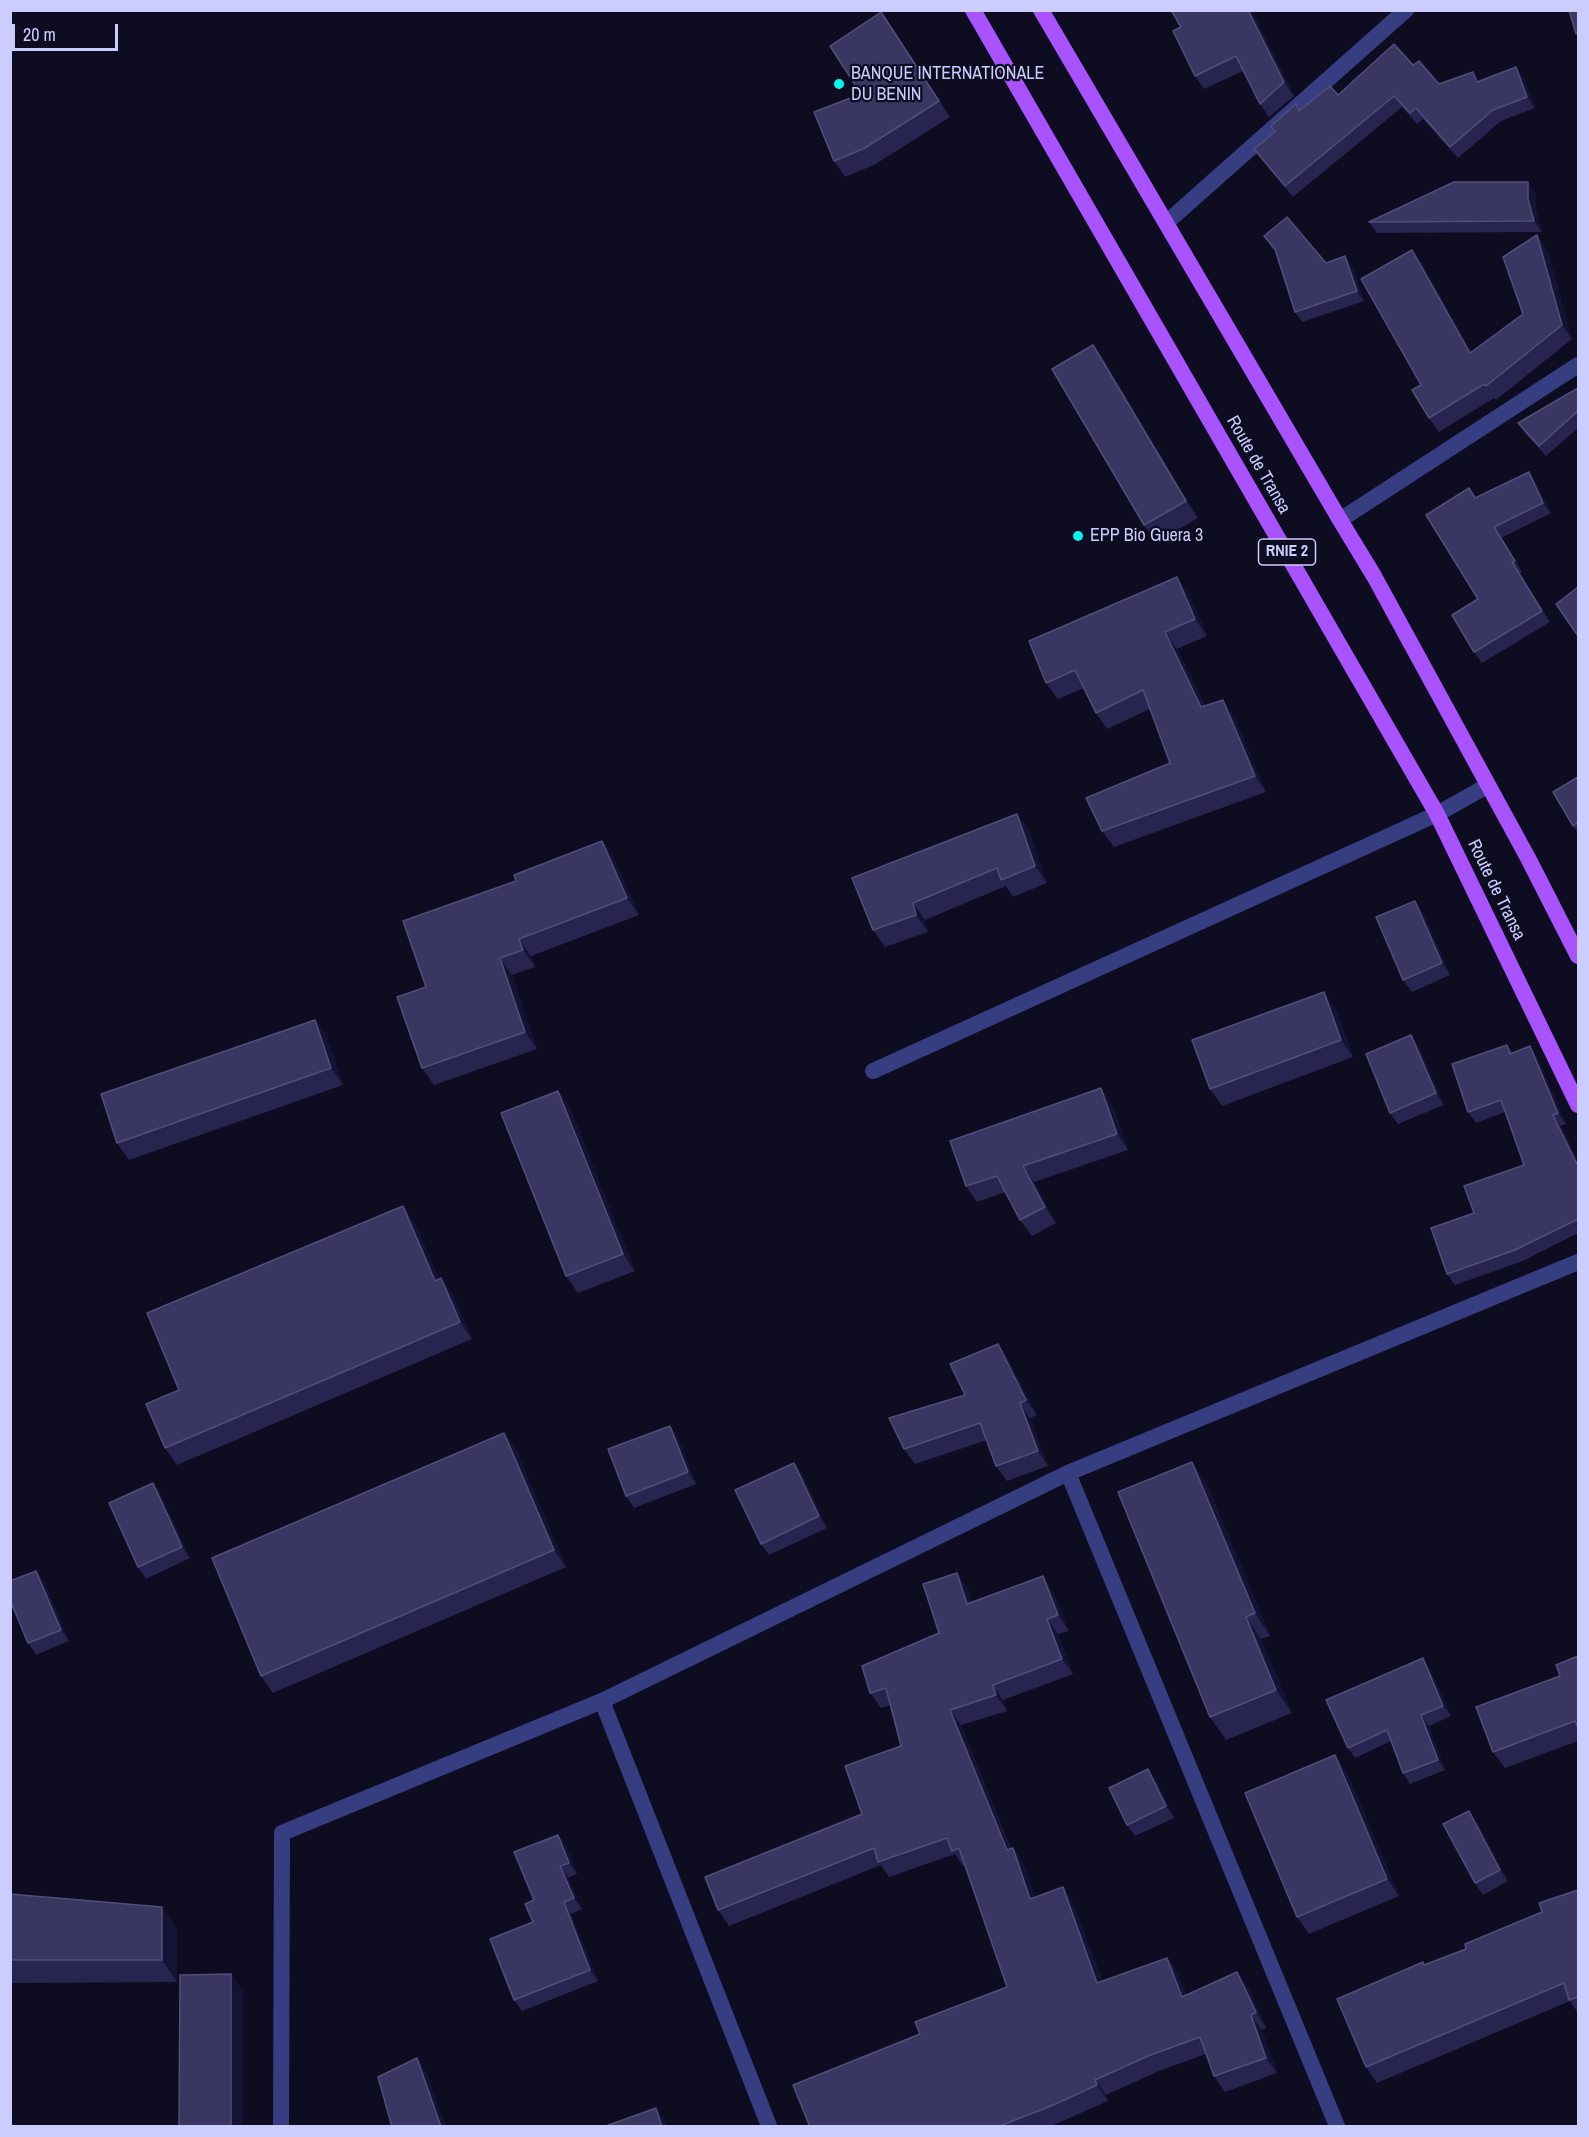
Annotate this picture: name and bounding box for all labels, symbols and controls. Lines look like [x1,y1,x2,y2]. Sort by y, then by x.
scale bar [15,12,122,50]
text: 20 m [23,22,56,47]
place label: BANQUE INTERNATIONALE DU BENIN [851,63,1044,106]
marker: BANQUE INTERNATIONALE DU BENIN [832,77,846,91]
street label: Route de Transa [1221,412,1295,518]
place label: EPP Bio Guera 3 [1090,525,1203,547]
marker: EPP Bio Guera 3 [1071,529,1085,543]
road number: RNIE 2 [1258,539,1316,565]
street label: Route de Transa [1462,836,1530,944]

